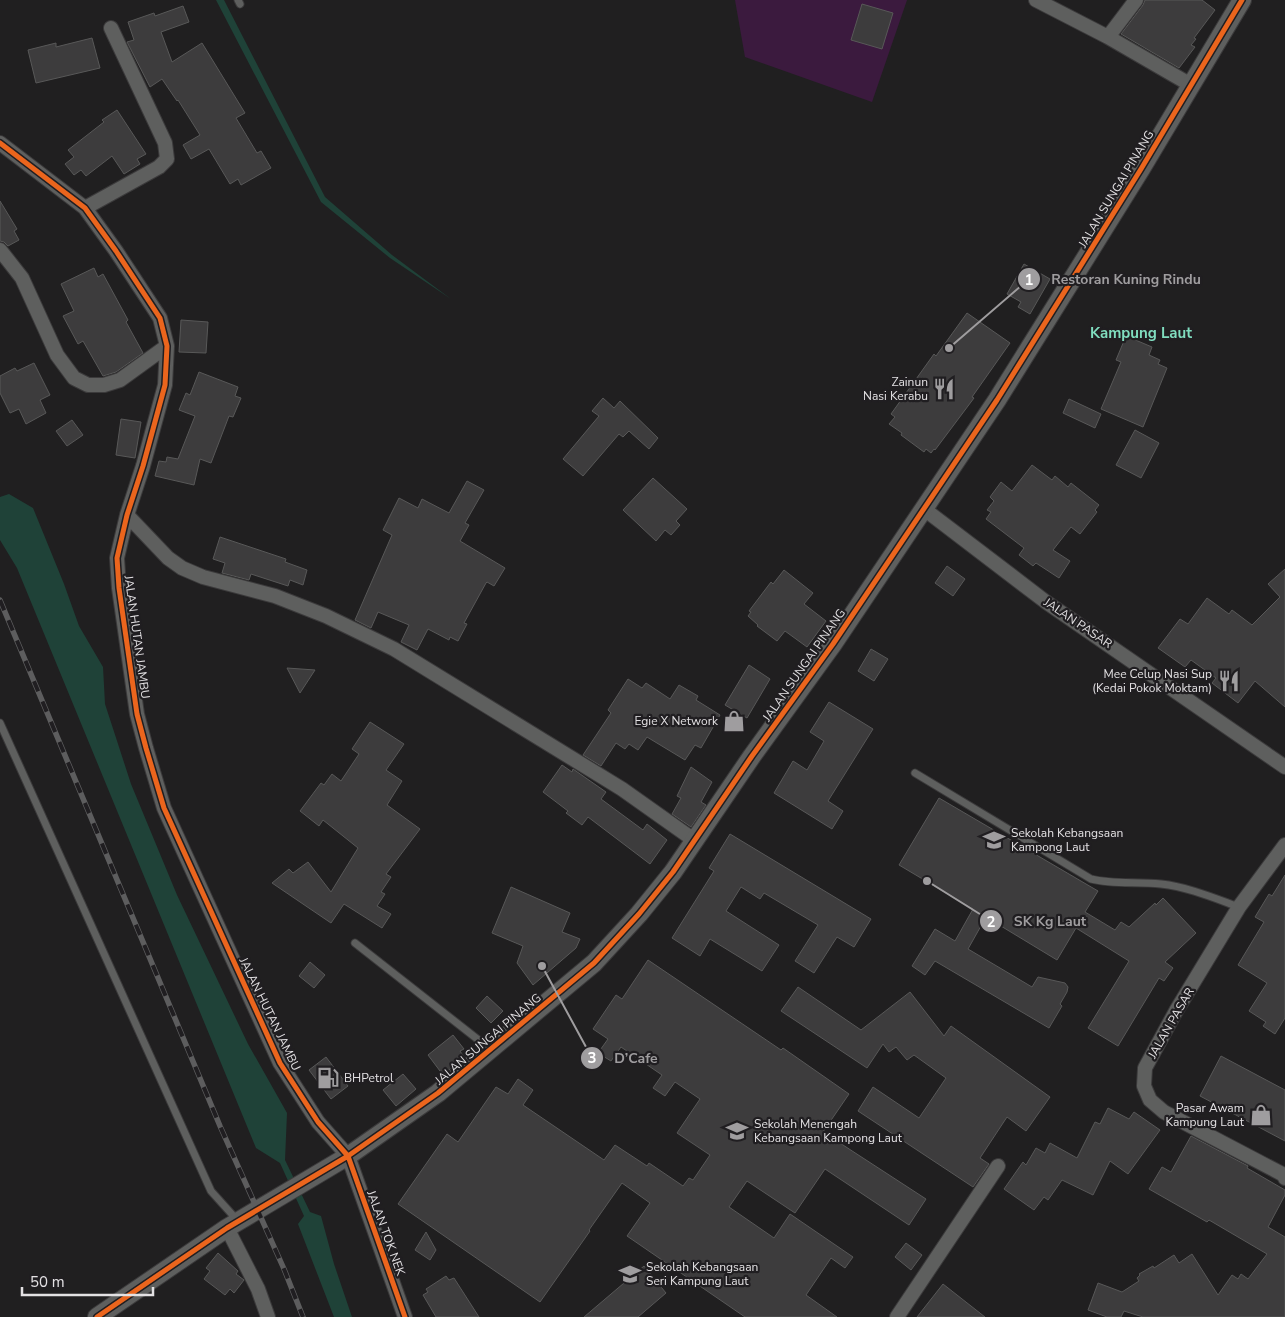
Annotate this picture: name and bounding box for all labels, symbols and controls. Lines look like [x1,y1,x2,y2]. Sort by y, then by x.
street label: JALAN SUNGAI PINANG [1074,127,1157,251]
callout: Restoran Kuning Rindu [1017,265,1211,294]
text: 1 [1024,270,1034,290]
text: Restoran Kuning Rindu [1051,270,1201,289]
district label: Kampung Laut [1090,323,1192,343]
place label: Zainun Nasi Kerabu [863,374,928,404]
restaurant icon: Zainun Nasi Kerabu [931,376,957,402]
street label: JALAN HUTAN JAMBU [120,573,154,700]
street label: JALAN PASAR [1040,594,1115,652]
street label: JALAN SUNGAI PINANG [758,605,849,725]
place label: Mee Celup Nasi Sup (Kedai Pokok Moktam) [1092,666,1212,696]
restaurant icon: Mee Celup Nasi Sup (Kedai Pokok Moktam) [1216,668,1242,694]
shop icon: Egie X Network [721,708,747,734]
place label: Egie X Network [634,713,719,729]
place label: Sekolah Kebangsaan Kampong Laut [1011,825,1123,855]
school or university icon: Sekolah Kebangsaan Kampong Laut [981,827,1007,853]
callout: SK Kg Laut [979,907,1096,936]
text: 2 [986,912,996,932]
text: SK Kg Laut [1014,912,1087,931]
street label: JALAN HUTAN JAMBU [235,954,304,1073]
street label: JALAN PASAR [1144,985,1198,1062]
street label: JALAN SUNGAI PINANG [431,990,545,1089]
callout: D’Cafe [579,1043,668,1072]
text: 3 [587,1048,597,1068]
text: D’Cafe [614,1049,658,1068]
fuel station icon: BHPetrol [315,1065,341,1091]
place label: BHPetrol [344,1070,394,1086]
place label: Pasar Awam Kampung Laut [1165,1100,1245,1130]
shop icon: Pasar Awam Kampung Laut [1248,1102,1274,1128]
place label: Sekolah Menengah Kebangsaan Kampong Laut [754,1116,903,1146]
school or university icon: Sekolah Menengah Kebangsaan Kampong Laut [724,1118,750,1144]
street label: JALAN TOK NEK [363,1187,409,1278]
place label: Sekolah Kebangsaan Seri Kampung Laut [646,1259,758,1289]
school or university icon: Sekolah Kebangsaan Seri Kampung Laut [617,1261,643,1287]
scale bar [22,1264,154,1296]
text: 50 m [30,1272,65,1292]

